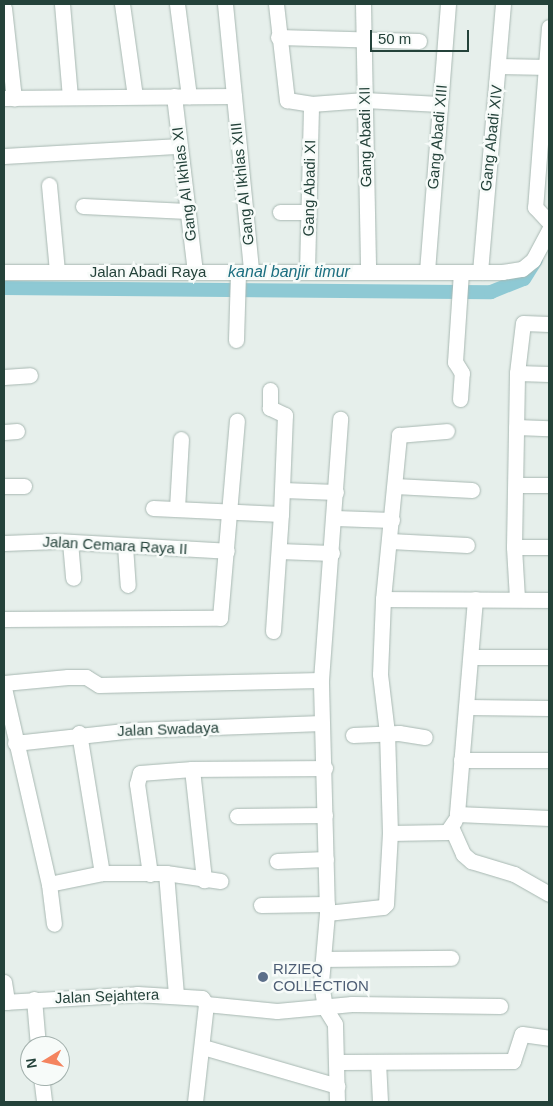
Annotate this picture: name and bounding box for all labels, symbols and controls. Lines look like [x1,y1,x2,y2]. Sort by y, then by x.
scale bar [373,20,472,52]
text: 50 m [378,30,411,47]
street label: Gang Abadi XIII [423,83,451,191]
street label: Gang Abadi XIV [476,84,506,192]
street label: Gang Abadi XII [355,86,375,188]
street label: Gang Al Ikhlas XIII [227,121,257,247]
street label: Gang Al Ikhlas XI [168,125,200,243]
street label: Gang Abadi XI [299,139,319,237]
water label: kanal banjir timur [228,262,350,282]
street label: Jalan Abadi Raya [89,263,207,281]
street label: Jalan Cemara Raya II [42,532,188,558]
street label: Jalan Swadaya [117,718,219,740]
place label: RIZIEQ COLLECTION [273,959,369,994]
marker: RIZIEQ COLLECTION [257,971,269,983]
street label: Jalan Sejahtera [55,985,159,1007]
north arrow [20,1036,70,1086]
text: N [22,1057,40,1069]

